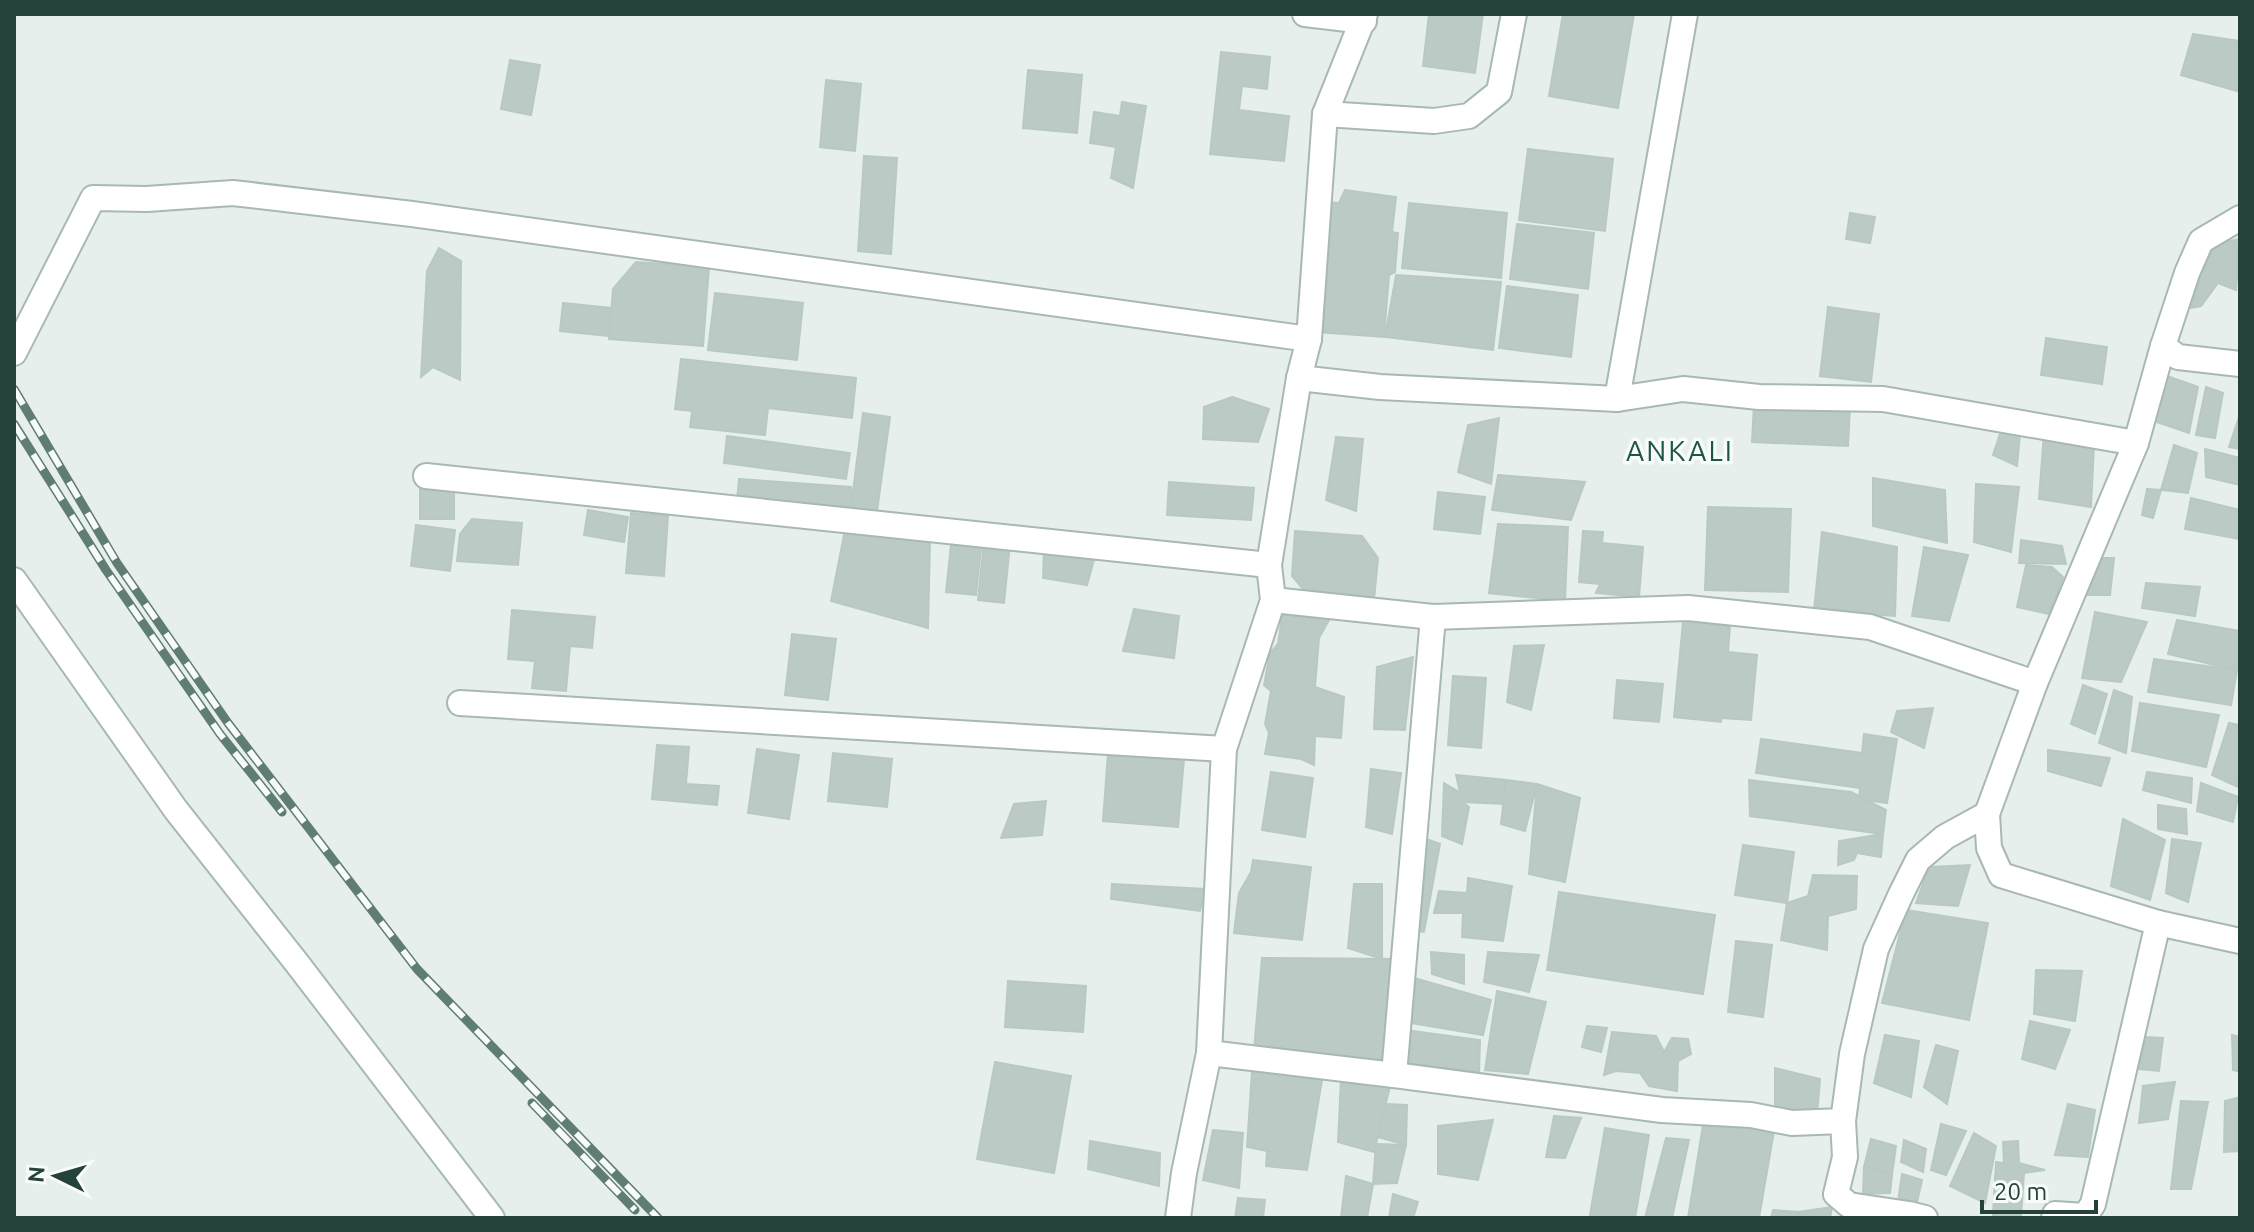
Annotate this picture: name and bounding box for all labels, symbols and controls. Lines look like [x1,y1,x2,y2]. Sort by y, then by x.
district label: ANKALI [1626,435,1734,466]
north arrow [16,1136,96,1216]
scale bar [1982,1164,2096,1214]
text: N [22,1165,49,1183]
text: 20 m [1994,1178,2047,1205]

